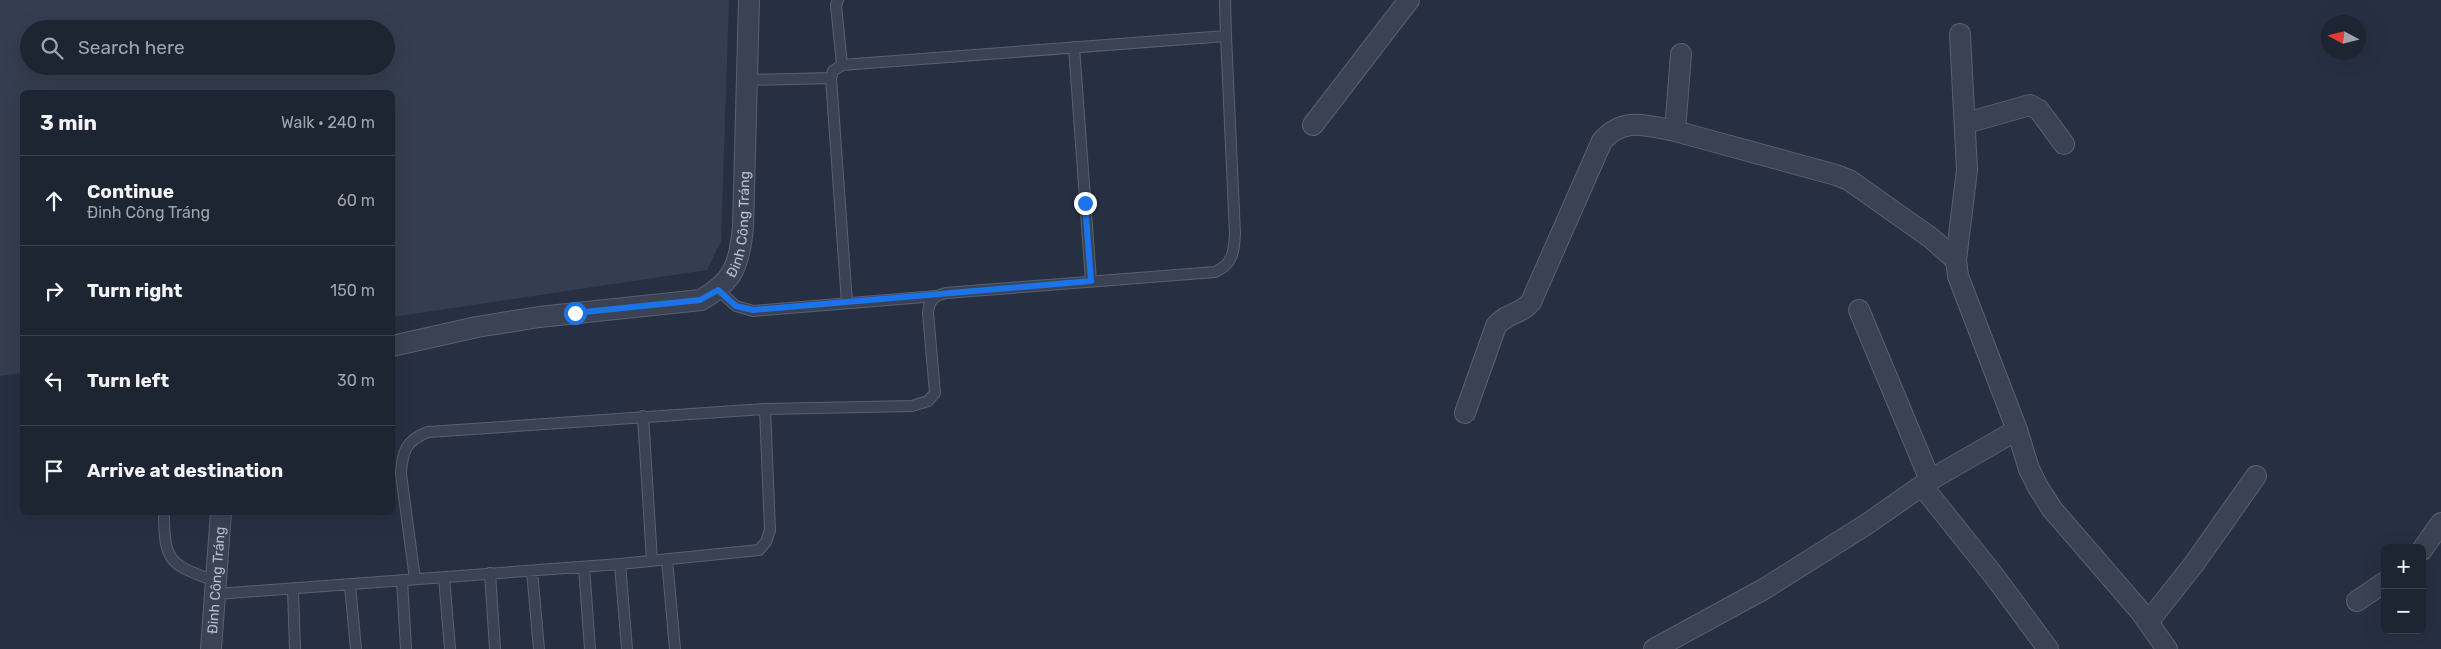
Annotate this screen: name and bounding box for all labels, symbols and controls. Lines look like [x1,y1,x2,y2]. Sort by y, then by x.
north arrow [2321,15,2366,60]
search box [20,20,395,75]
icon: search [38,34,66,62]
text: Search here [78,36,185,59]
text: 3 min [40,110,97,135]
text: Walk · 240 m [281,113,375,132]
street label: Đinh Công Tráng [723,171,753,281]
text: Continue [87,180,174,203]
icon: ahead [40,187,68,215]
text: 60 m [337,191,375,210]
route end [1074,192,1097,215]
text: Đinh Công Tráng [87,203,210,222]
icon: right [40,277,68,305]
text: Turn right [87,279,182,302]
text: 150 m [330,281,375,300]
route start [564,302,587,325]
icon: left [40,367,68,395]
text: Turn left [87,369,169,392]
text: 30 m [337,371,375,390]
icon: arrive [40,457,68,485]
text: Arrive at destination [87,459,283,482]
street label: Đinh Công Tráng [204,526,229,635]
map controls [2381,544,2426,634]
button: + [2381,544,2426,589]
button: − [2381,589,2426,634]

